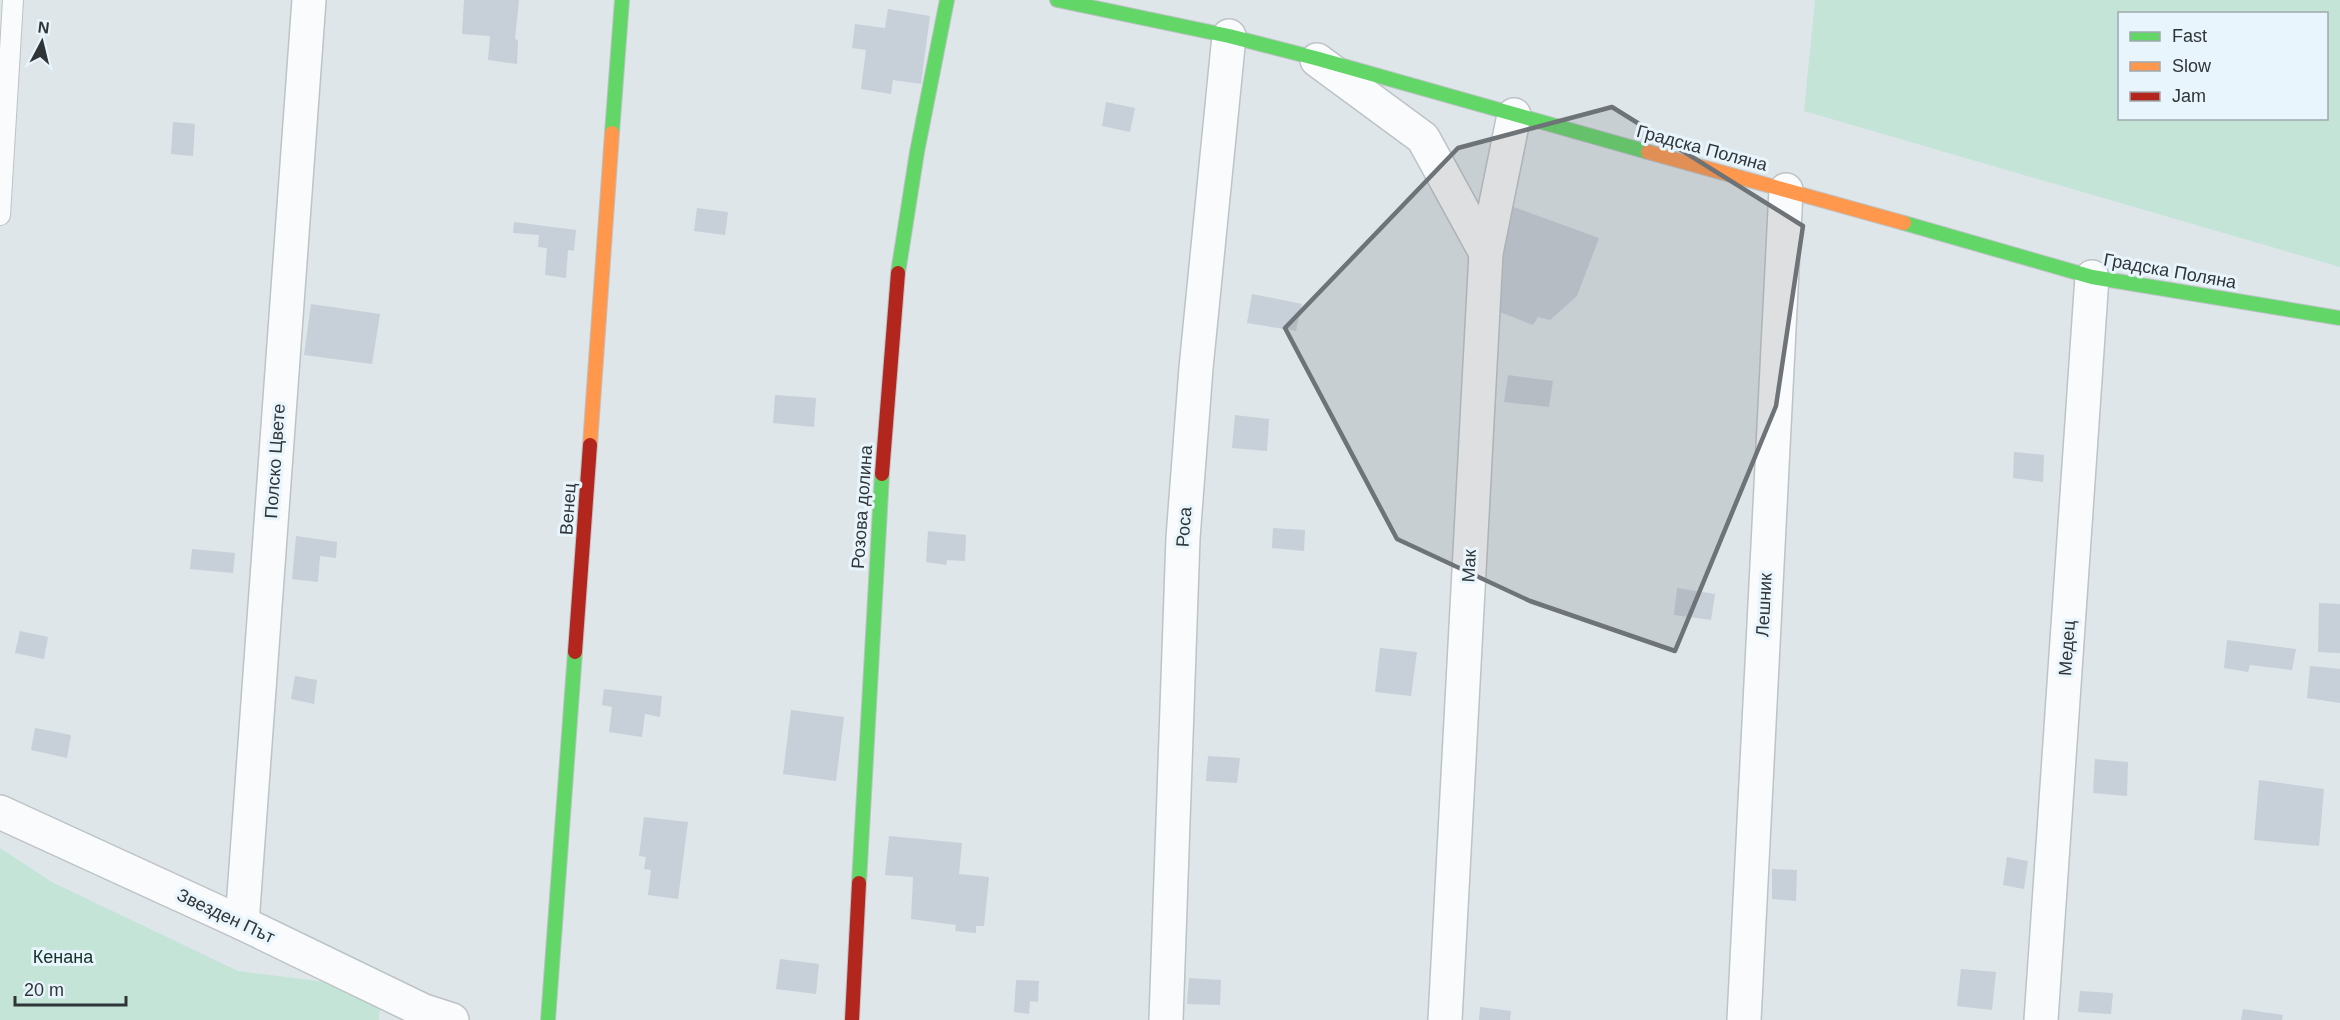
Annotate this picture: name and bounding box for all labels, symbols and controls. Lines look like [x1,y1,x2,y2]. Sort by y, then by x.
north arrow [12,12,72,72]
legend [2118,12,2328,120]
text: N [37,18,51,37]
text: Fast [2172,26,2207,46]
text: Slow [2172,56,2212,76]
text: Jam [2172,86,2206,106]
street label: Градска Поляна [1635,121,1770,175]
street label: Градска Поляна [2102,249,2239,293]
street label: Полско Цвете [261,403,289,519]
street label: Розова долина [848,443,876,570]
street label: Венец [556,482,580,536]
street label: Роса [1173,505,1195,548]
street label: Мак [1458,549,1480,583]
street label: Лешник [1752,572,1776,638]
street label: Медец [2055,620,2079,676]
street label: Звезден Път [174,885,278,947]
park label: Кенана [33,947,94,967]
scale bar [15,969,126,1007]
text: 20 m [24,980,64,1000]

